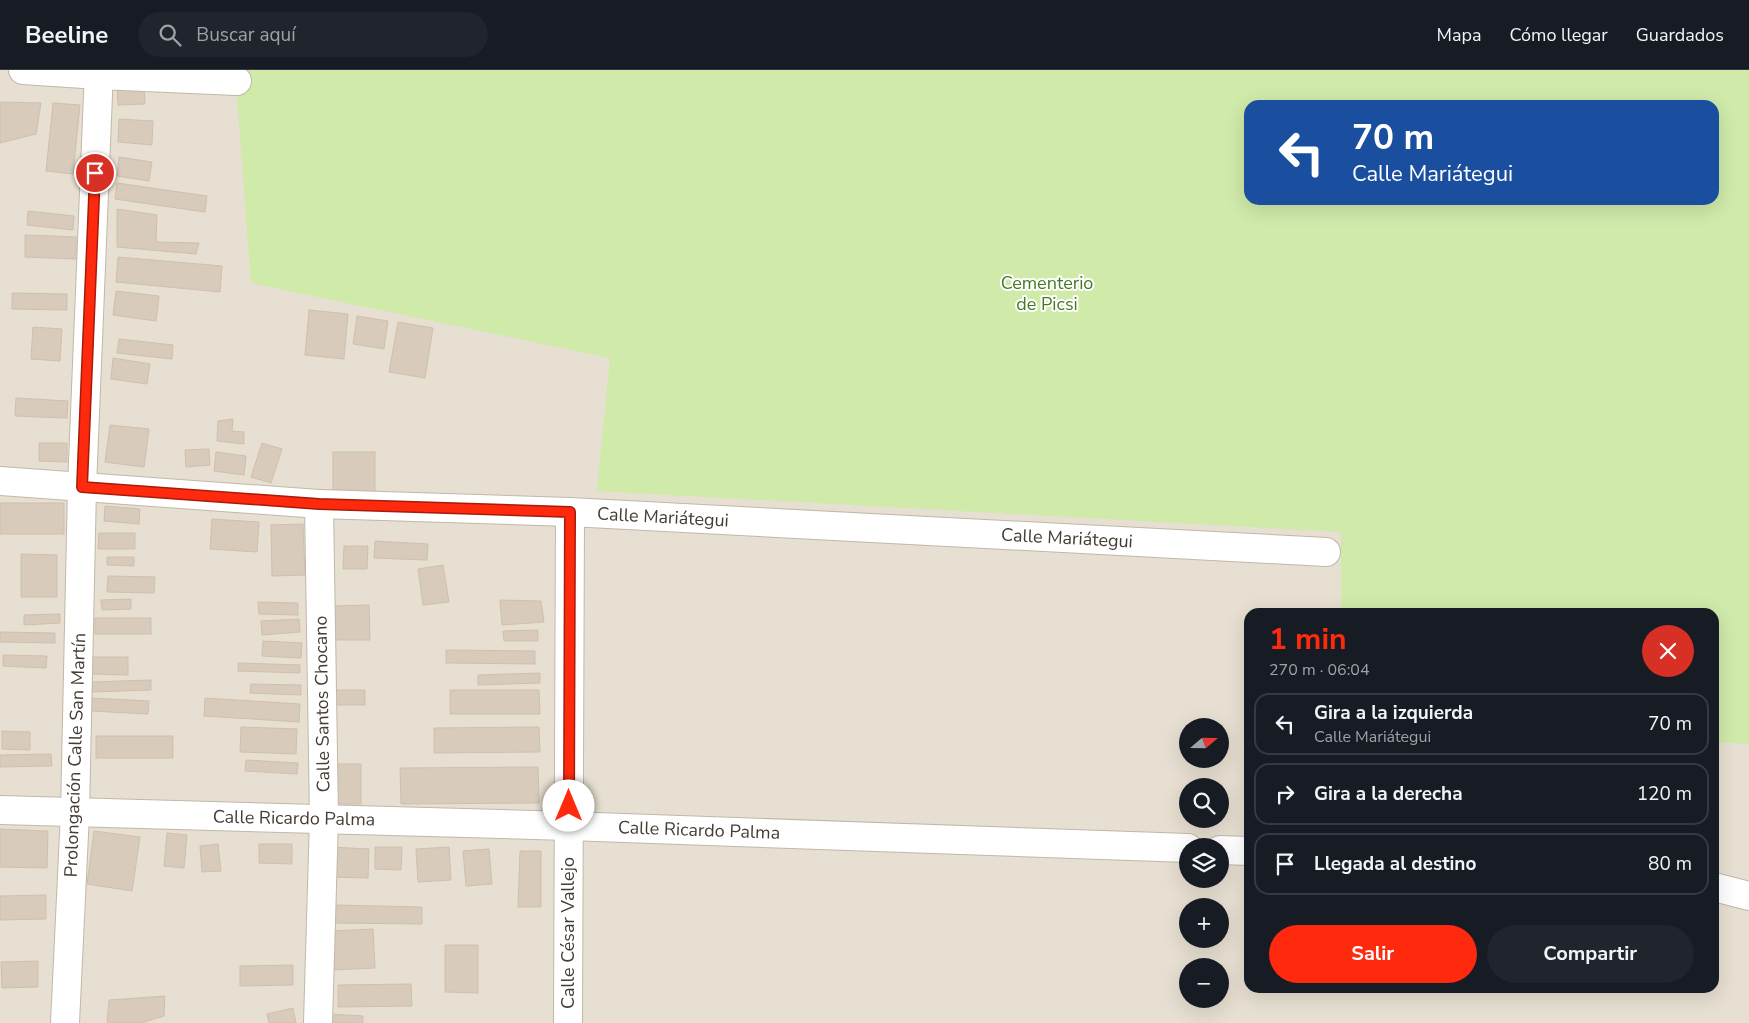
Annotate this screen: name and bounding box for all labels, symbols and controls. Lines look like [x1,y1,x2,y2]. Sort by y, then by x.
search box [138,12,488,57]
text: Beeline [25,19,108,51]
icon: search [156,21,184,49]
text: Buscar aquí [196,22,296,48]
text: Mapa [1437,23,1482,47]
text: Cómo llegar [1510,23,1608,47]
text: Guardados [1636,23,1724,47]
text: 70 m [1352,114,1434,161]
icon: left [1269,120,1334,185]
pin [74,152,116,194]
icon: arrive [81,159,109,187]
text: Calle Mariátegui [1352,159,1513,189]
park label: Cementerio de Picsi [1001,271,1093,316]
street label: Calle Mariátegui [597,502,729,532]
street label: Calle Mariátegui [1001,523,1133,553]
street label: Calle Santos Chocano [308,615,336,793]
text: 1 min [1269,619,1347,660]
button: close [1642,625,1694,677]
street label: Prolongación Calle San Martín [59,632,91,878]
text: 270 m · 06:04 [1269,659,1370,681]
text: Gira a la izquierda [1314,700,1473,726]
icon: left [1271,710,1299,738]
text: 70 m [1648,711,1692,737]
north arrow [1179,718,1229,768]
map controls [1179,718,1229,1008]
text: Calle Mariátegui [1314,726,1431,748]
button: search [1179,778,1229,828]
position arrow [542,779,594,831]
icon: right [1271,780,1299,808]
text: Gira a la derecha [1314,781,1463,807]
text: 120 m [1637,781,1692,807]
street label: Calle Ricardo Palma [213,805,375,831]
street label: Calle Ricardo Palma [617,815,781,845]
button: layers [1179,838,1229,888]
icon: arrive [1271,850,1299,878]
text: Llegada al destino [1314,851,1476,877]
text: 80 m [1648,851,1692,877]
street label: Calle César Vallejo [556,857,580,1009]
button: + [1179,898,1229,948]
button: Salir [1269,925,1477,983]
button: Compartir [1487,925,1694,983]
button: − [1179,958,1229,1008]

